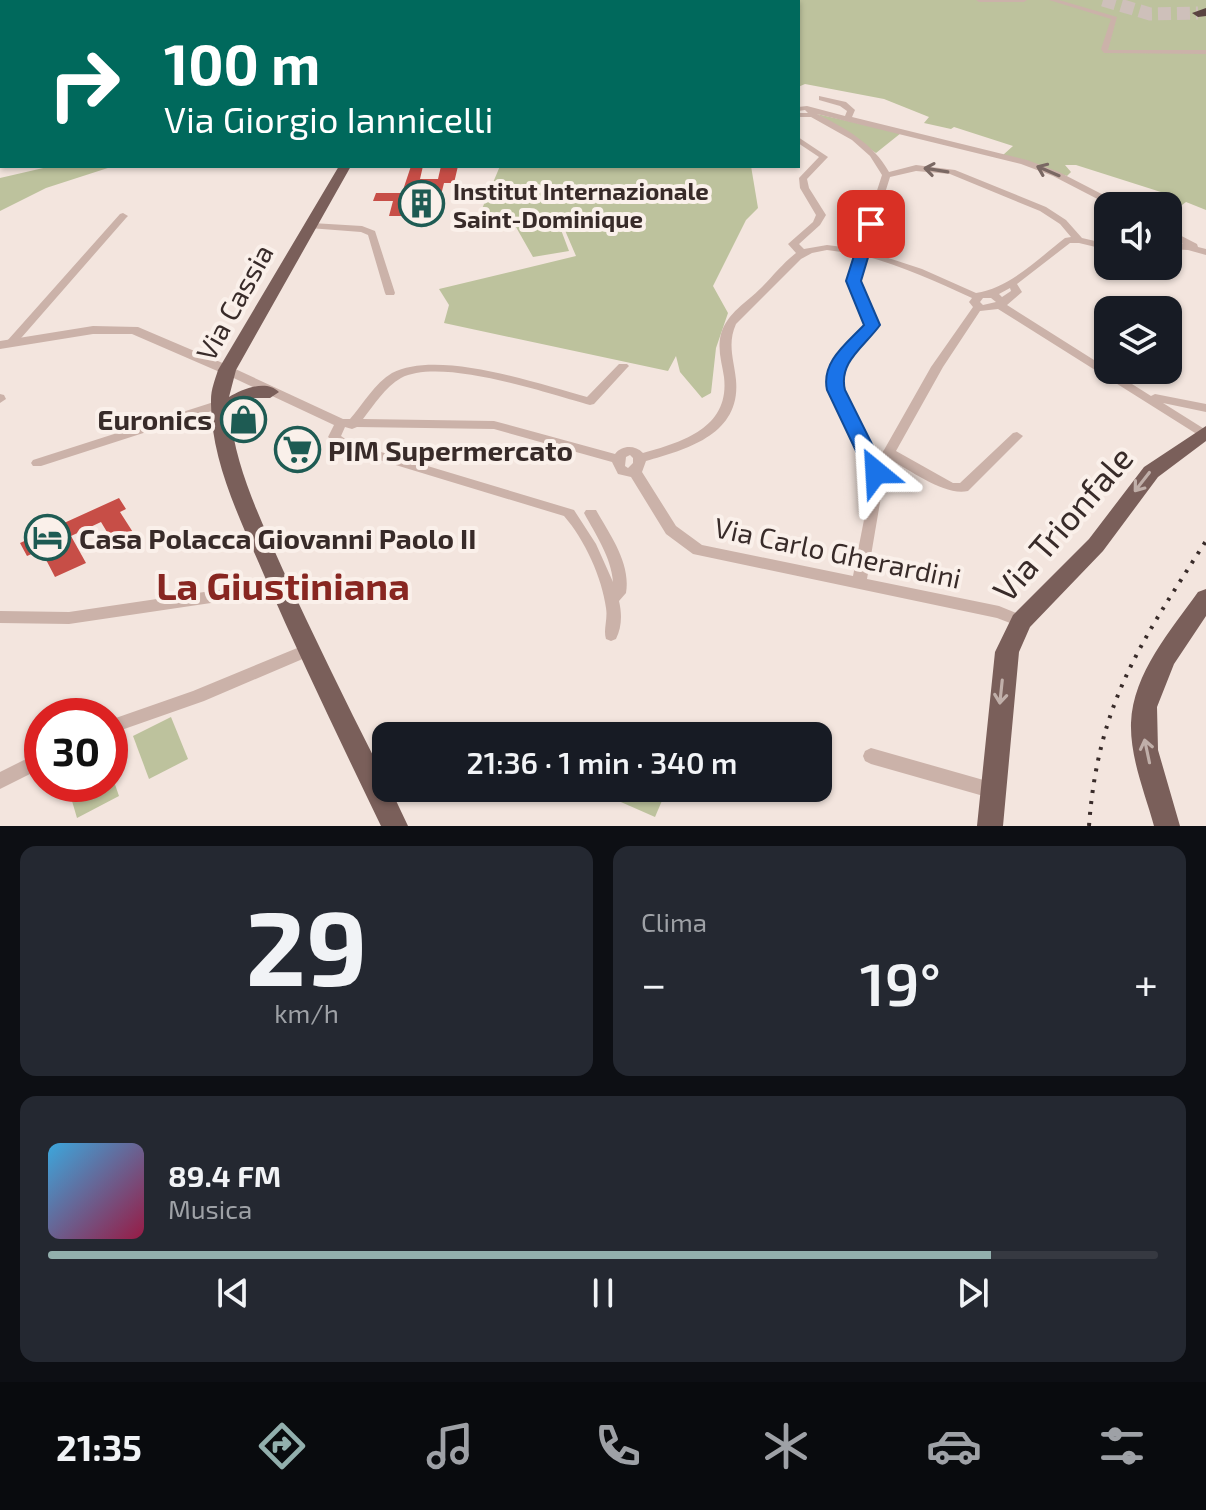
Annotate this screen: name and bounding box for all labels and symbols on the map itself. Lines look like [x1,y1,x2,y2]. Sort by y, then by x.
one-way arrow [924,162,949,177]
one-way arrow [1036,163,1061,178]
place label: Institut Internazionale Saint-Dominique [453,176,709,233]
building icon: Institut Internazionale Saint-Dominique [398,180,446,228]
pin [837,190,905,258]
street label: Via Cassia [188,238,280,366]
shop icon: Euronics [219,395,267,443]
place label: Euronics [97,402,212,436]
supermarket icon: PIM Supermercato [273,426,321,474]
position arrow [834,430,918,514]
place label: PIM Supermercato [328,433,573,467]
street label: Via Trionfale [983,437,1141,609]
one-way arrow [1134,471,1151,492]
street label: Via Carlo Gherardini [712,509,964,595]
hotel icon: Casa Polacca Giovanni Paolo II [24,514,72,562]
place label: Casa Polacca Giovanni Paolo II [79,521,476,555]
district label: La Giustiniana [156,562,410,608]
one-way arrow [994,678,1009,705]
speed limit sign: 30 [24,698,128,802]
one-way arrow [1139,738,1154,764]

